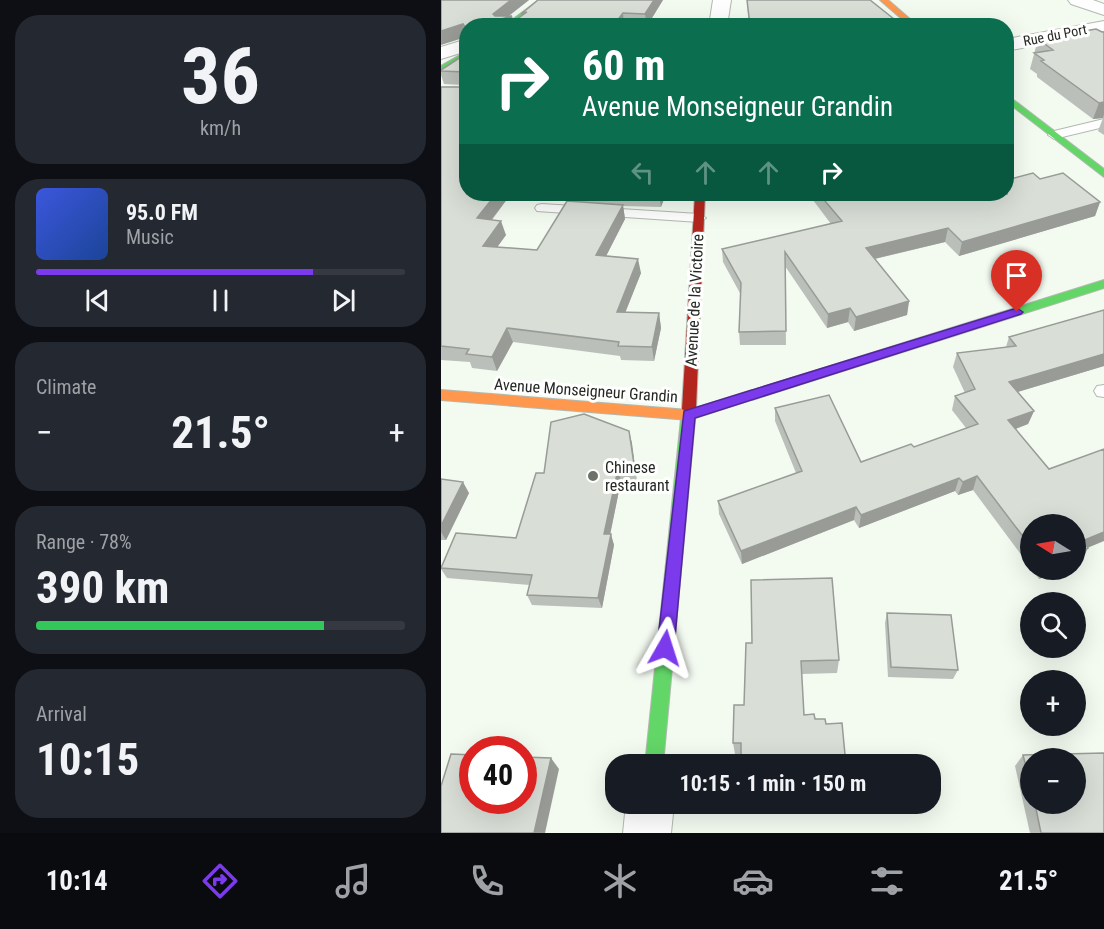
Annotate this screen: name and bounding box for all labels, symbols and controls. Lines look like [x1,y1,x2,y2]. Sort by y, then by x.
street label: Rue du Port [1022,21,1088,49]
text: 36 [181,31,260,122]
text: 60 m [582,41,665,90]
icon: right [483,42,561,120]
text: Avenue Monseigneur Grandin [582,91,893,123]
text: km/h [200,116,241,140]
icon: left [626,156,659,189]
icon: ahead [689,156,722,189]
icon: ahead [752,156,785,189]
icon: right [815,156,848,189]
text: 95.0 FM [126,200,198,225]
text: Music [126,225,174,249]
street label: Avenue de la Victoire [682,233,707,367]
pin [991,250,1042,312]
icon: arrive [1000,259,1033,292]
icon: previous [81,284,114,317]
icon: pause [204,284,237,317]
icon: next [327,284,360,317]
text: Climate [36,375,96,399]
street label: Avenue Monseigneur Grandin [493,375,679,406]
text: 21.5° [171,406,270,459]
text: − [36,413,53,452]
text: + [389,413,405,452]
place label: Chinese restaurant [605,458,670,495]
marker: Chinese restaurant [586,469,600,483]
north arrow [1020,514,1086,580]
map controls [1020,514,1086,814]
text: Range · 78% [36,530,132,554]
text: 390 km [36,561,169,614]
button: search [1020,592,1086,658]
position arrow [633,616,697,680]
button: + [1020,670,1086,736]
text: Arrival [36,702,87,726]
text: 10:15 [36,733,139,786]
speed limit sign: 40 [459,736,537,814]
button: − [1020,748,1086,814]
text: 10:15 · 1 min · 150 m [680,771,866,796]
icon: directions [199,860,241,902]
icon: music [332,860,374,902]
icon: phone [466,860,508,902]
icon: climate [599,860,641,902]
icon: car [732,860,774,902]
icon: filters [866,860,908,902]
text: 10:14 [46,865,108,897]
text: 21.5° [999,865,1058,897]

